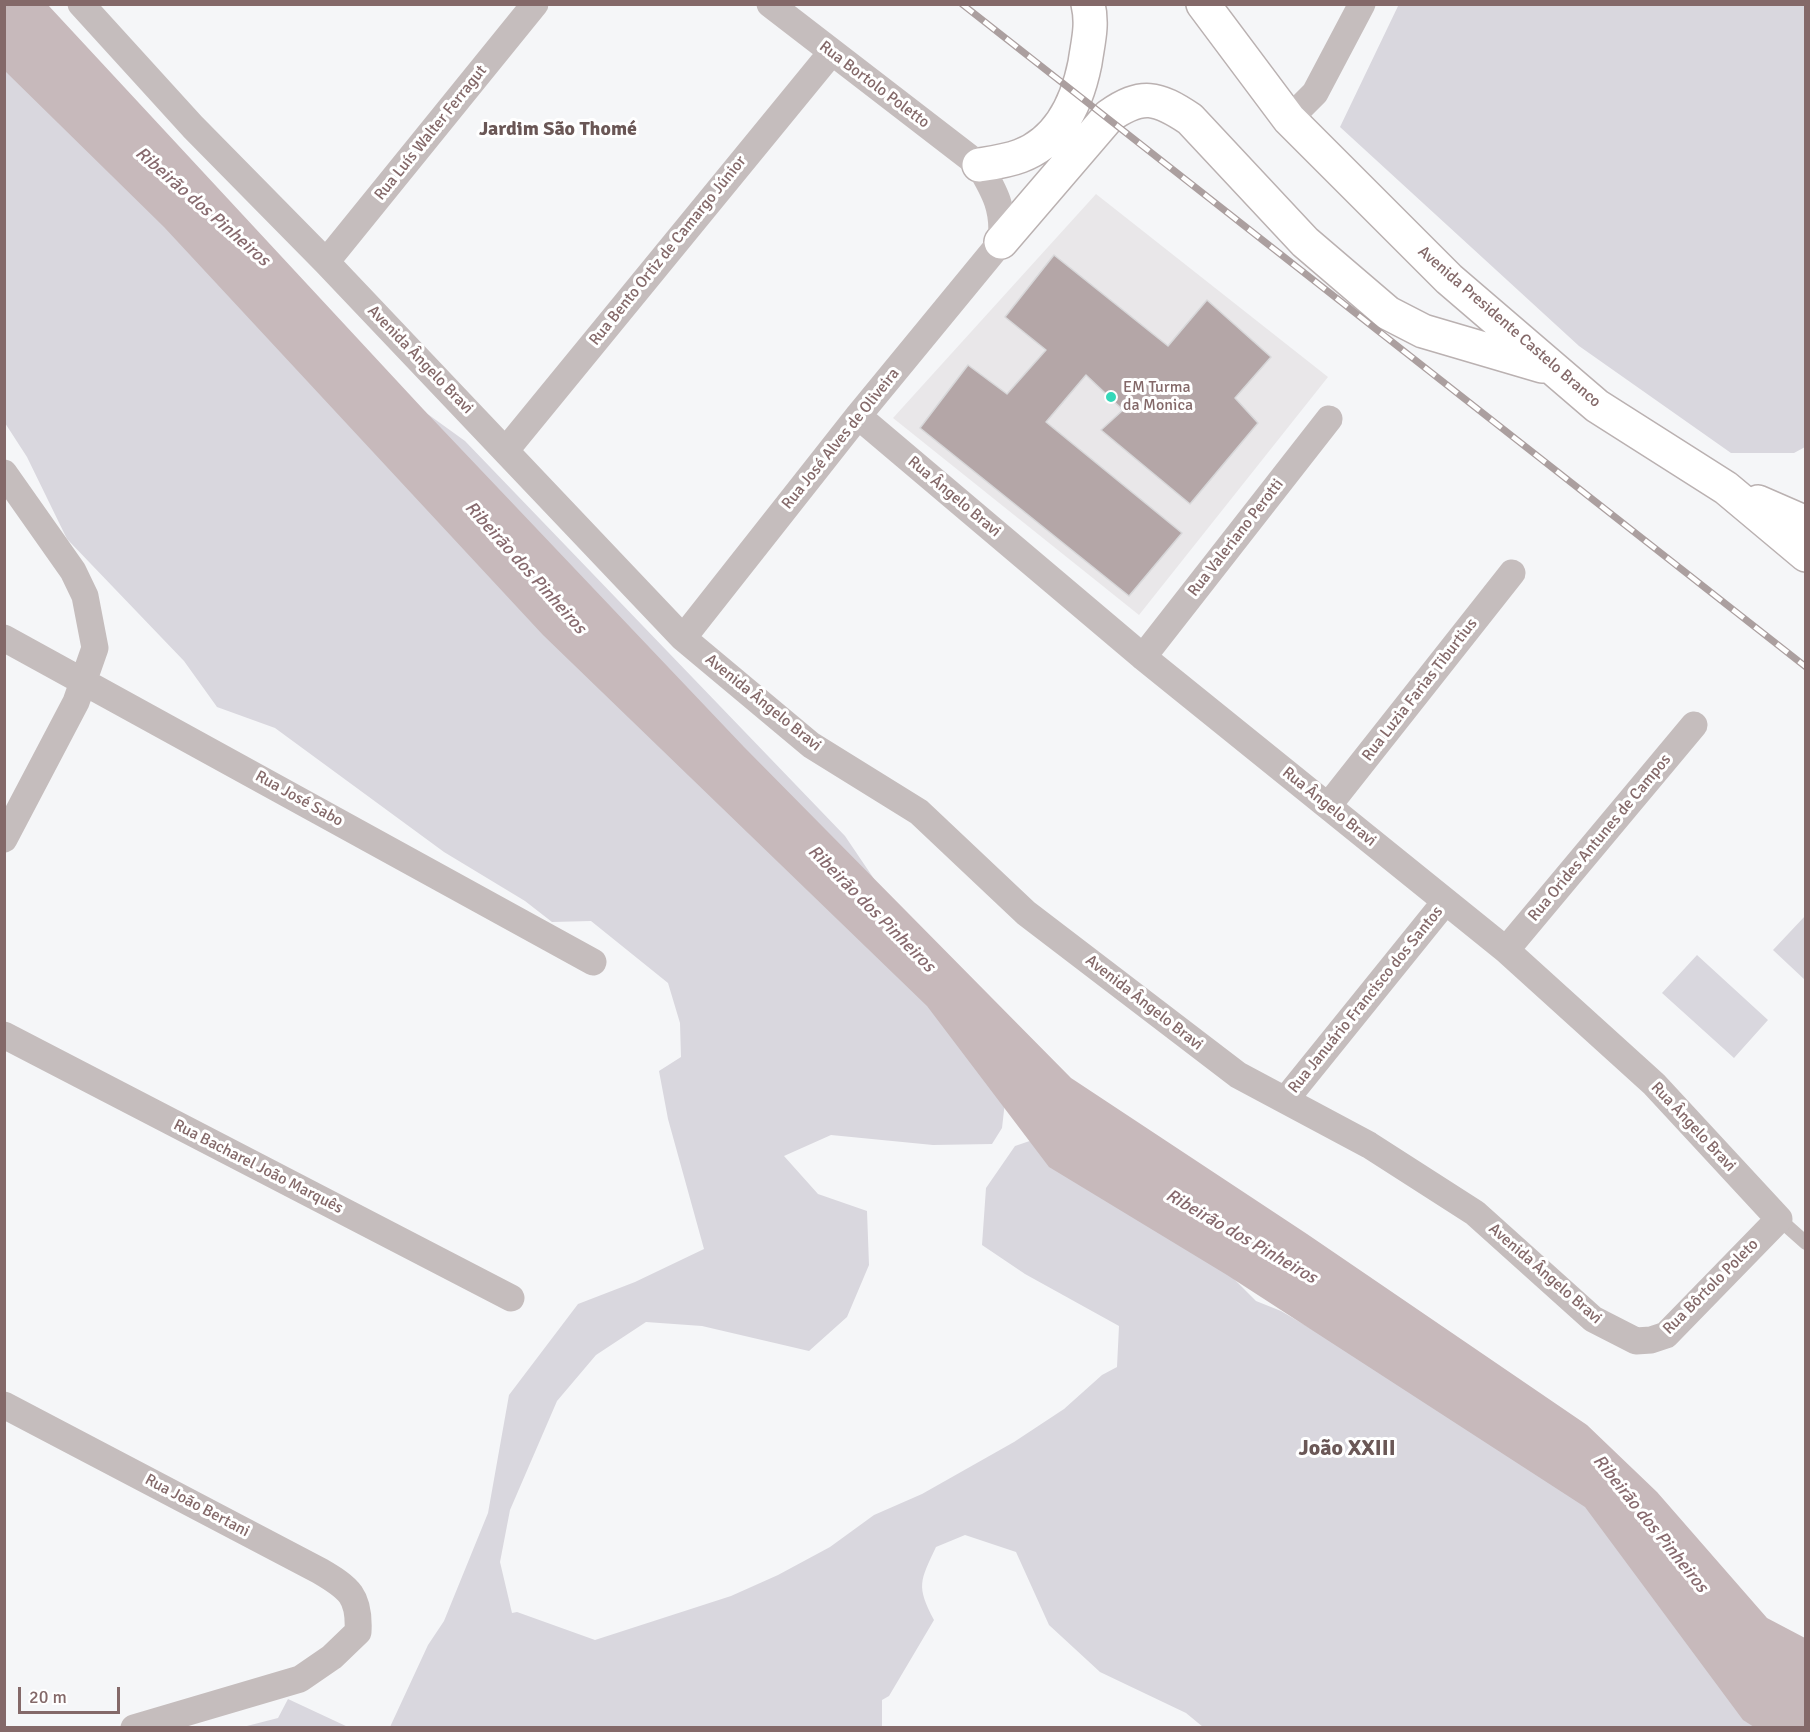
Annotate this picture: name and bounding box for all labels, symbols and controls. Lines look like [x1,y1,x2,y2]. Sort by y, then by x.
street label: Rua Bortolo Poletto [815,37,933,133]
street label: Rua Luís Walter Ferragut [371,62,491,204]
district label: Jardim São Thomé [479,118,637,142]
water label: Ribeirão dos Pinheiros [130,143,274,271]
street label: Rua Bento Ortiz de Camargo Júnior [585,152,751,350]
street label: Avenida Presidente Castelo Branco [1414,242,1604,412]
street label: Avenida Ângelo Bravi [363,302,477,418]
street label: Rua José Alves de Oliveira [778,365,904,513]
place label: EM Turma da Monica [1123,378,1193,416]
marker: EM Turma da Monica [1104,390,1118,404]
street label: Rua Ângelo Bravi [904,453,1004,541]
street label: Rua Valeriano Perotti [1184,475,1288,601]
water label: Ribeirão dos Pinheiros [460,497,590,639]
street label: Rua Luzia Farias Tiburtius [1358,615,1482,765]
street label: Avenida Ângelo Bravi [701,650,825,756]
street label: Rua Orides Antunes de Campos [1525,751,1675,925]
street label: Rua Ângelo Bravi [1278,763,1380,851]
street label: Rua José Sabo [252,767,346,831]
water label: Ribeirão dos Pinheiros [803,841,939,977]
street label: Rua Januário Francisco dos Santos [1285,903,1447,1097]
street label: Avenida Ângelo Bravi [1082,951,1206,1055]
street label: Rua Ângelo Bravi [1647,1078,1739,1176]
street label: Rua Bacharel João Marquês [170,1116,346,1218]
water label: Ribeirão dos Pinheiros [1162,1185,1320,1289]
street label: Avenida Ângelo Bravi [1485,1220,1605,1328]
street label: Rua Bôrtolo Poleto [1659,1235,1763,1339]
district label: João XXIII [1298,1436,1396,1462]
water label: Ribeirão dos Pinheiros [1588,1451,1712,1597]
street label: Rua João Bertani [141,1470,253,1542]
scale bar [21,1675,123,1713]
text: 20 m [29,1686,67,1708]

